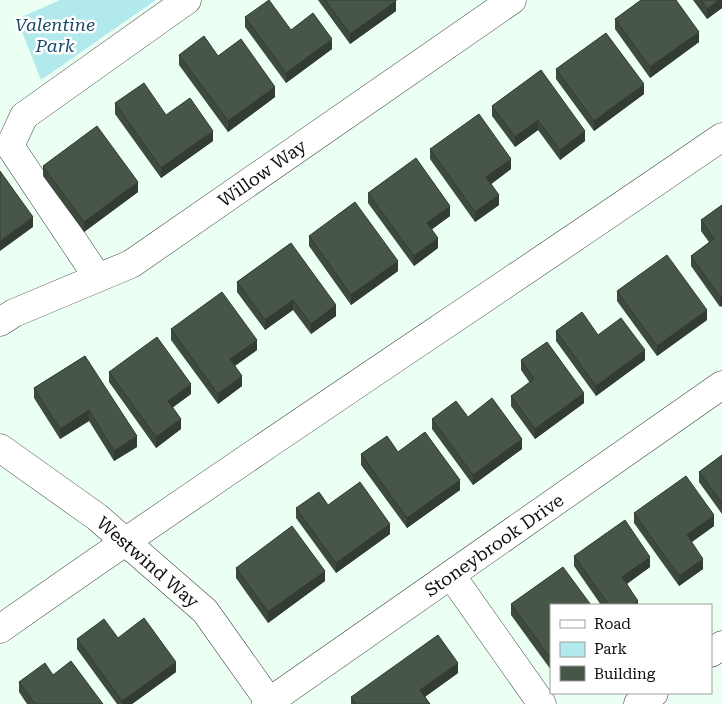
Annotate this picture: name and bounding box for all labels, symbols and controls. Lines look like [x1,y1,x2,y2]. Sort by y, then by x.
park label: Valentine Park [15,14,95,56]
street label: Willow Way [214,135,310,211]
street label: Stoneybrook Drive [421,489,568,601]
street label: Westwind Way [93,512,204,612]
legend [550,604,712,694]
text: Road [594,615,631,633]
text: Park [594,640,628,658]
text: Building [594,665,656,683]

